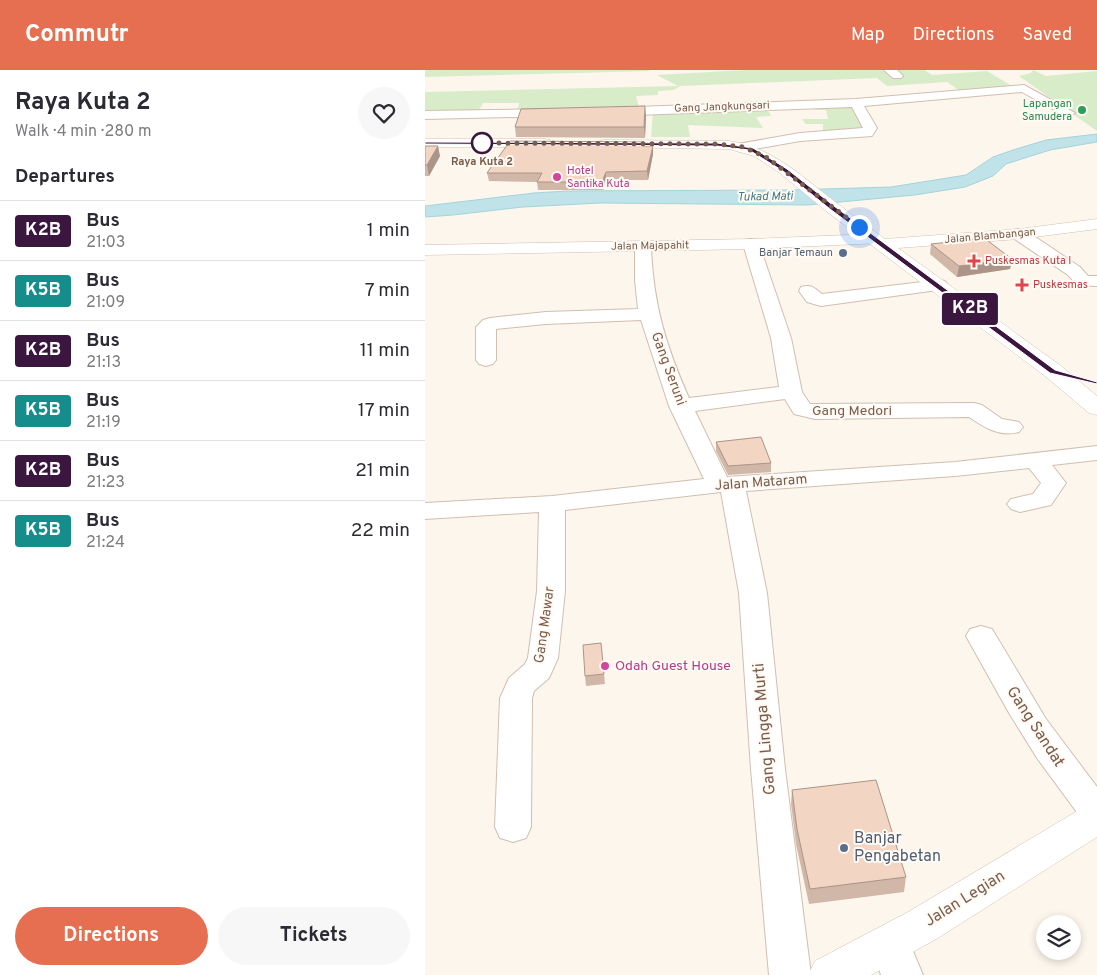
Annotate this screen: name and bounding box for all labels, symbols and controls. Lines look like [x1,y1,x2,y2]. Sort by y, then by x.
text: Commutr [25,20,128,50]
text: Map [851,24,885,47]
text: Directions [913,24,995,47]
text: Saved [1023,24,1072,47]
button: heart [358,87,410,139]
text: Raya Kuta 2 [15,88,151,118]
place label: Lapangan Samudera [1022,97,1072,124]
street label: Gang Jangkungsari [674,98,770,116]
marker: Lapangan Samudera [1076,104,1088,116]
text: Walk · 4 min · 280 m [15,122,152,142]
marker: Raya Kuta 2 [471,132,493,154]
place label: Raya Kuta 2 [451,155,513,169]
place label: Hotel Santika Kuta [567,164,630,191]
text: Departures [15,165,115,189]
marker: Hotel Santika Kuta [551,171,563,183]
water label: Tukad Mati [737,188,794,205]
text: Bus [86,209,120,233]
your location [847,215,872,240]
text: K2B [25,219,61,242]
text: 1 min [367,219,410,243]
street label: Jalan Blambangan [944,225,1036,247]
text: 21:03 [86,233,125,253]
street label: Jalan Majapahit [611,238,689,254]
place label: Banjar Temaun [759,246,833,260]
marker: Banjar Temaun [837,247,849,259]
marker: Puskesmas Kuta I [967,254,981,268]
place label: Puskesmas Kuta I [985,254,1071,268]
text: Bus [86,269,120,293]
marker: Puskesmas [1015,278,1029,292]
place label: Puskesmas [1033,278,1088,292]
text: K5B [25,279,61,302]
text: 7 min [365,279,410,303]
text: 21:09 [86,293,125,313]
line badge: K2B [941,293,999,325]
text: K2B [952,297,988,320]
text: Bus [86,329,120,353]
street label: Gang Seruni [647,330,689,408]
text: K2B [25,339,61,362]
text: 11 min [360,339,410,363]
text: 21:13 [86,353,121,373]
text: Bus [86,389,120,413]
text: K5B [25,399,61,422]
text: 17 min [358,399,410,423]
street label: Gang Medori [812,403,892,420]
text: 21:19 [86,413,121,433]
text: Bus [86,449,120,473]
text: K2B [25,459,61,482]
text: 21 min [355,459,410,483]
street label: Jalan Mataram [714,471,808,495]
text: 21:23 [86,473,125,493]
text: Bus [86,509,120,533]
text: K5B [25,519,61,542]
text: 22 min [351,519,410,543]
text: 21:24 [86,533,125,553]
street label: Gang Mawar [531,585,559,664]
place label: Odah Guest House [615,658,731,675]
marker: Odah Guest House [599,660,611,672]
street label: Gang Lingga Murti [749,662,781,796]
street label: Gang Sandat [1001,683,1069,771]
place label: Banjar Pengabetan [854,829,941,867]
marker: Banjar Pengabetan [838,842,850,854]
street label: Jalan Legian [921,866,1009,932]
button: Directions [15,907,208,965]
button: Tickets [218,907,410,965]
map controls [1036,915,1081,960]
button: layers [1036,915,1081,960]

